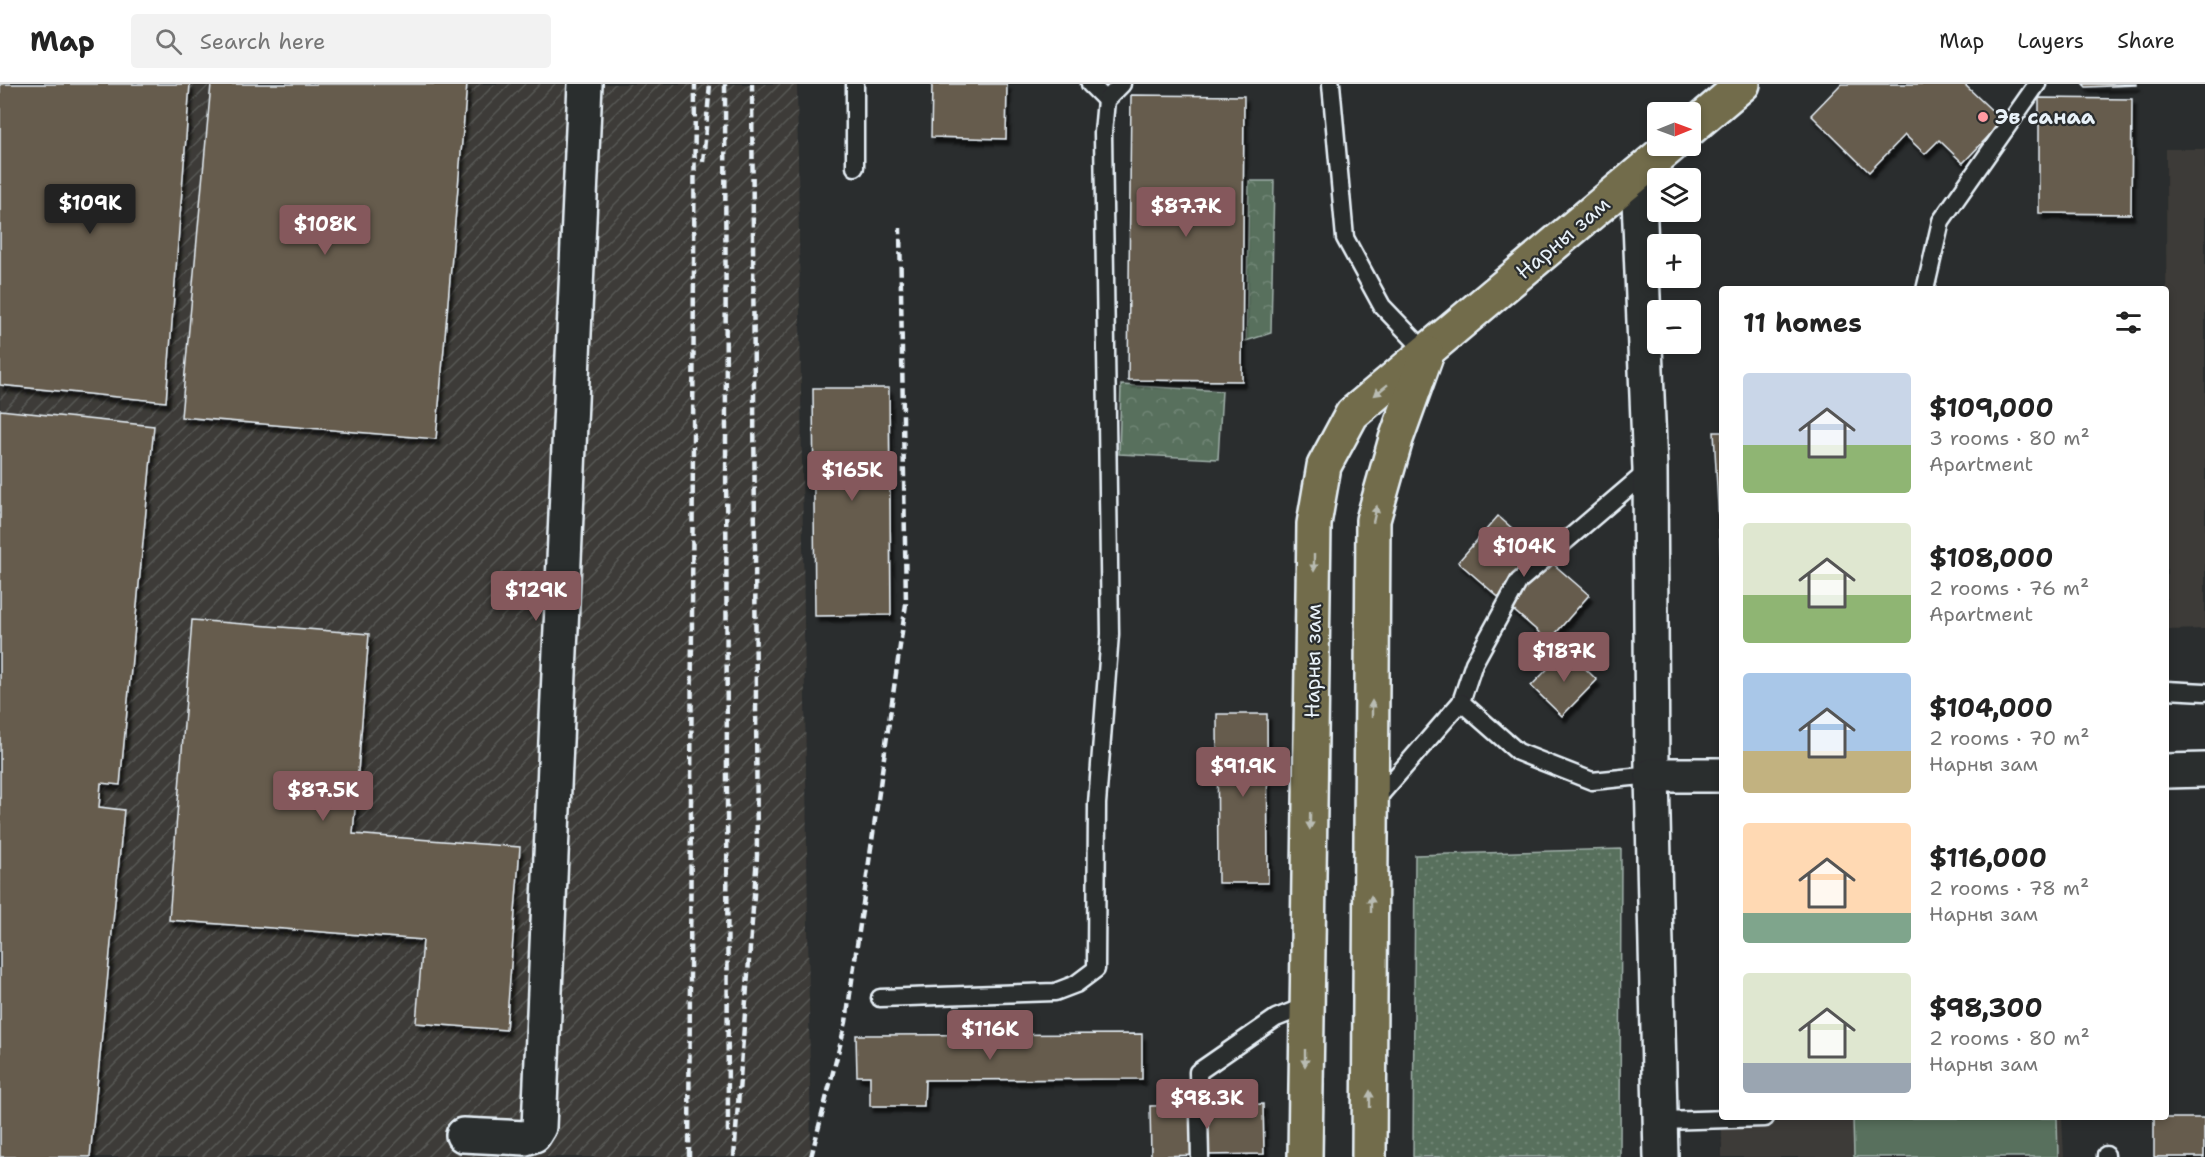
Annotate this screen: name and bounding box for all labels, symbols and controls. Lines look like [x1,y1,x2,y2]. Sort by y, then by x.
search box [131,14,551,68]
text: Map [30,22,95,60]
icon: search [152,25,185,58]
text: Search here [200,27,325,56]
text: Map [1939,27,1984,55]
text: Layers [2017,27,2084,55]
text: Share [2117,27,2175,55]
north arrow [1647,102,1701,156]
map controls [1647,102,1701,354]
place label: Эв санаа [1995,103,2096,131]
marker: Эв санаа [1976,110,1990,124]
button: layers [1647,168,1701,222]
pin: $109K [48,184,132,235]
pin: $87.7K [1137,187,1235,238]
text: $109K [58,190,122,216]
street label: Нарны зам [1510,190,1616,286]
text: $87.7K [1150,193,1222,219]
pin: $108K [283,205,367,256]
text: $108K [293,211,357,237]
button: + [1647,234,1701,288]
button: − [1647,300,1701,354]
text: 11 homes [1743,305,1862,340]
icon: filters [2112,306,2145,339]
one-way arrow [1374,383,1389,396]
text: $109,000 [1929,390,2054,425]
icon: home [1791,397,1863,469]
text: 3 rooms · 80 m² [1929,425,2090,451]
pin: $165K [810,451,894,502]
text: Apartment [1929,451,2033,477]
text: $165K [821,457,883,483]
one-way arrow [1371,504,1380,523]
pin: $104K [1482,527,1566,578]
text: $104K [1492,533,1556,559]
text: $108,000 [1929,540,2053,575]
icon: home [1791,547,1863,619]
one-way arrow [1309,554,1319,573]
pin: $129K [494,571,578,622]
text: 2 rooms · 76 m² [1929,575,2089,601]
text: $129K [505,577,567,603]
text: Apartment [1929,601,2033,627]
street label: Нарны зам [1298,603,1328,719]
pin: $187K [1522,632,1606,683]
text: $187K [1532,638,1596,664]
text: $104,000 [1929,690,2053,725]
icon: home [1791,697,1863,769]
one-way arrow [1367,699,1377,718]
text: 2 rooms · 70 m² [1929,725,2090,751]
pin: $91.9K [1194,747,1292,798]
text: Нарны зам [1929,751,2038,777]
text: $91.9K [1210,753,1276,779]
pin: $87.5K [274,771,372,822]
text: $87.5K [287,777,359,803]
one-way arrow [1305,812,1314,831]
text: $116,000 [1929,840,2047,875]
icon: home [1791,847,1863,919]
text: 2 rooms · 78 m² [1929,875,2089,901]
one-way arrow [1366,894,1376,913]
text: Нарны зам [1929,901,2038,927]
text: $98,300 [1929,990,2043,1025]
icon: home [1791,997,1863,1069]
pin: $116K [948,1010,1032,1061]
text: $116K [961,1016,1019,1042]
text: 2 rooms · 80 m² [1929,1025,2090,1051]
one-way arrow [1301,1049,1310,1068]
text: Нарны зам [1929,1051,2038,1077]
pin: $98.3K [1158,1079,1256,1130]
text: $98.3K [1170,1085,1244,1111]
one-way arrow [1365,1089,1375,1108]

